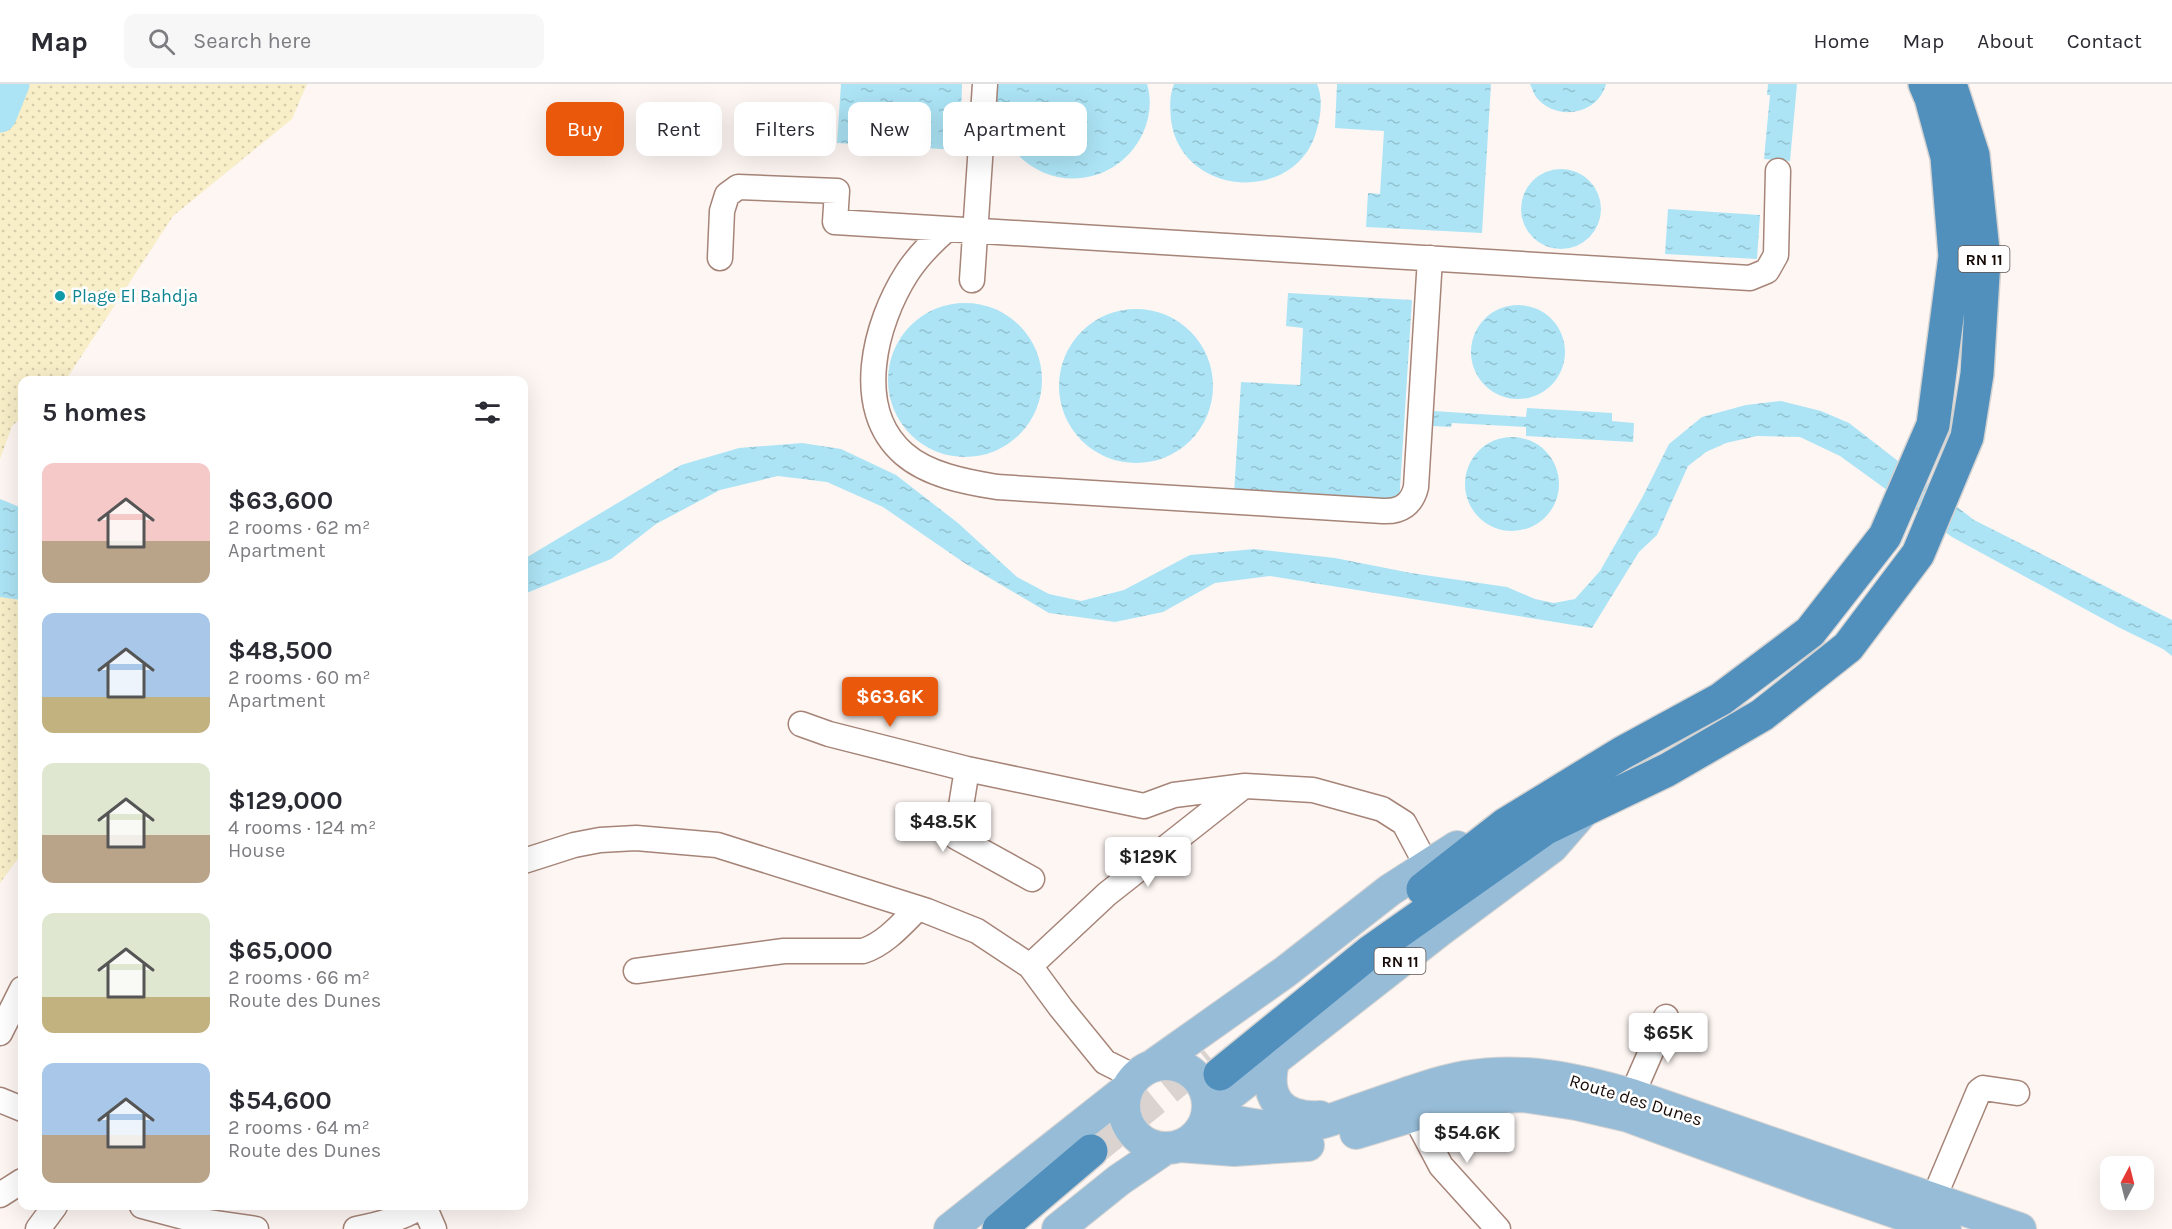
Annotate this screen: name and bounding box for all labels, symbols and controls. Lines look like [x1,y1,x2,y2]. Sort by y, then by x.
search box [124,14,544,68]
text: Map [30,25,88,58]
icon: search [145,25,178,58]
text: Search here [193,28,311,54]
text: Home [1814,29,1870,53]
text: Map [1903,29,1944,53]
text: About [1977,29,2034,53]
text: Contact [2067,29,2142,53]
chip: Buy [546,102,624,156]
chip: Rent [636,102,722,156]
chip: Filters [734,102,836,156]
chip: New [848,102,931,156]
chip: Apartment [943,102,1087,156]
road number: RN 11 [1958,246,2010,272]
place label: Plage El Bahdja [72,285,198,307]
marker: Plage El Bahdja [53,289,67,303]
icon: filters [471,396,504,429]
text: 5 homes [42,397,147,428]
text: $63,600 [228,485,333,516]
icon: home [90,487,162,559]
text: 2 rooms · 62 m² [228,516,370,539]
text: Apartment [228,539,326,562]
text: $48,500 [228,635,333,666]
icon: home [90,637,162,709]
text: 2 rooms · 60 m² [228,666,371,689]
pin: $63.6K [841,677,939,728]
text: $63.6K [856,685,924,708]
text: Apartment [228,689,326,712]
text: $129,000 [228,785,343,816]
icon: home [90,787,162,859]
pin: $48.5K [894,802,992,853]
text: $48.5K [909,810,977,833]
text: 4 rooms · 124 m² [228,816,376,839]
pin: $129K [1106,837,1190,888]
text: House [228,839,285,862]
text: $129K [1119,845,1177,868]
text: $65,000 [228,935,333,966]
icon: home [90,937,162,1009]
road number: RN 11 [1374,948,1426,974]
text: 2 rooms · 66 m² [228,966,370,989]
text: Route des Dunes [228,989,381,1012]
pin: $65K [1632,1013,1704,1064]
text: $65K [1643,1021,1693,1044]
street label: Route des Dunes [1567,1069,1705,1131]
text: $54,600 [228,1085,332,1116]
icon: home [90,1087,162,1159]
pin: $54.6K [1418,1113,1516,1164]
text: 2 rooms · 64 m² [228,1116,370,1139]
text: $54.6K [1434,1121,1500,1144]
text: Route des Dunes [228,1139,381,1162]
north arrow [2100,1156,2154,1210]
map controls [2100,1156,2154,1210]

